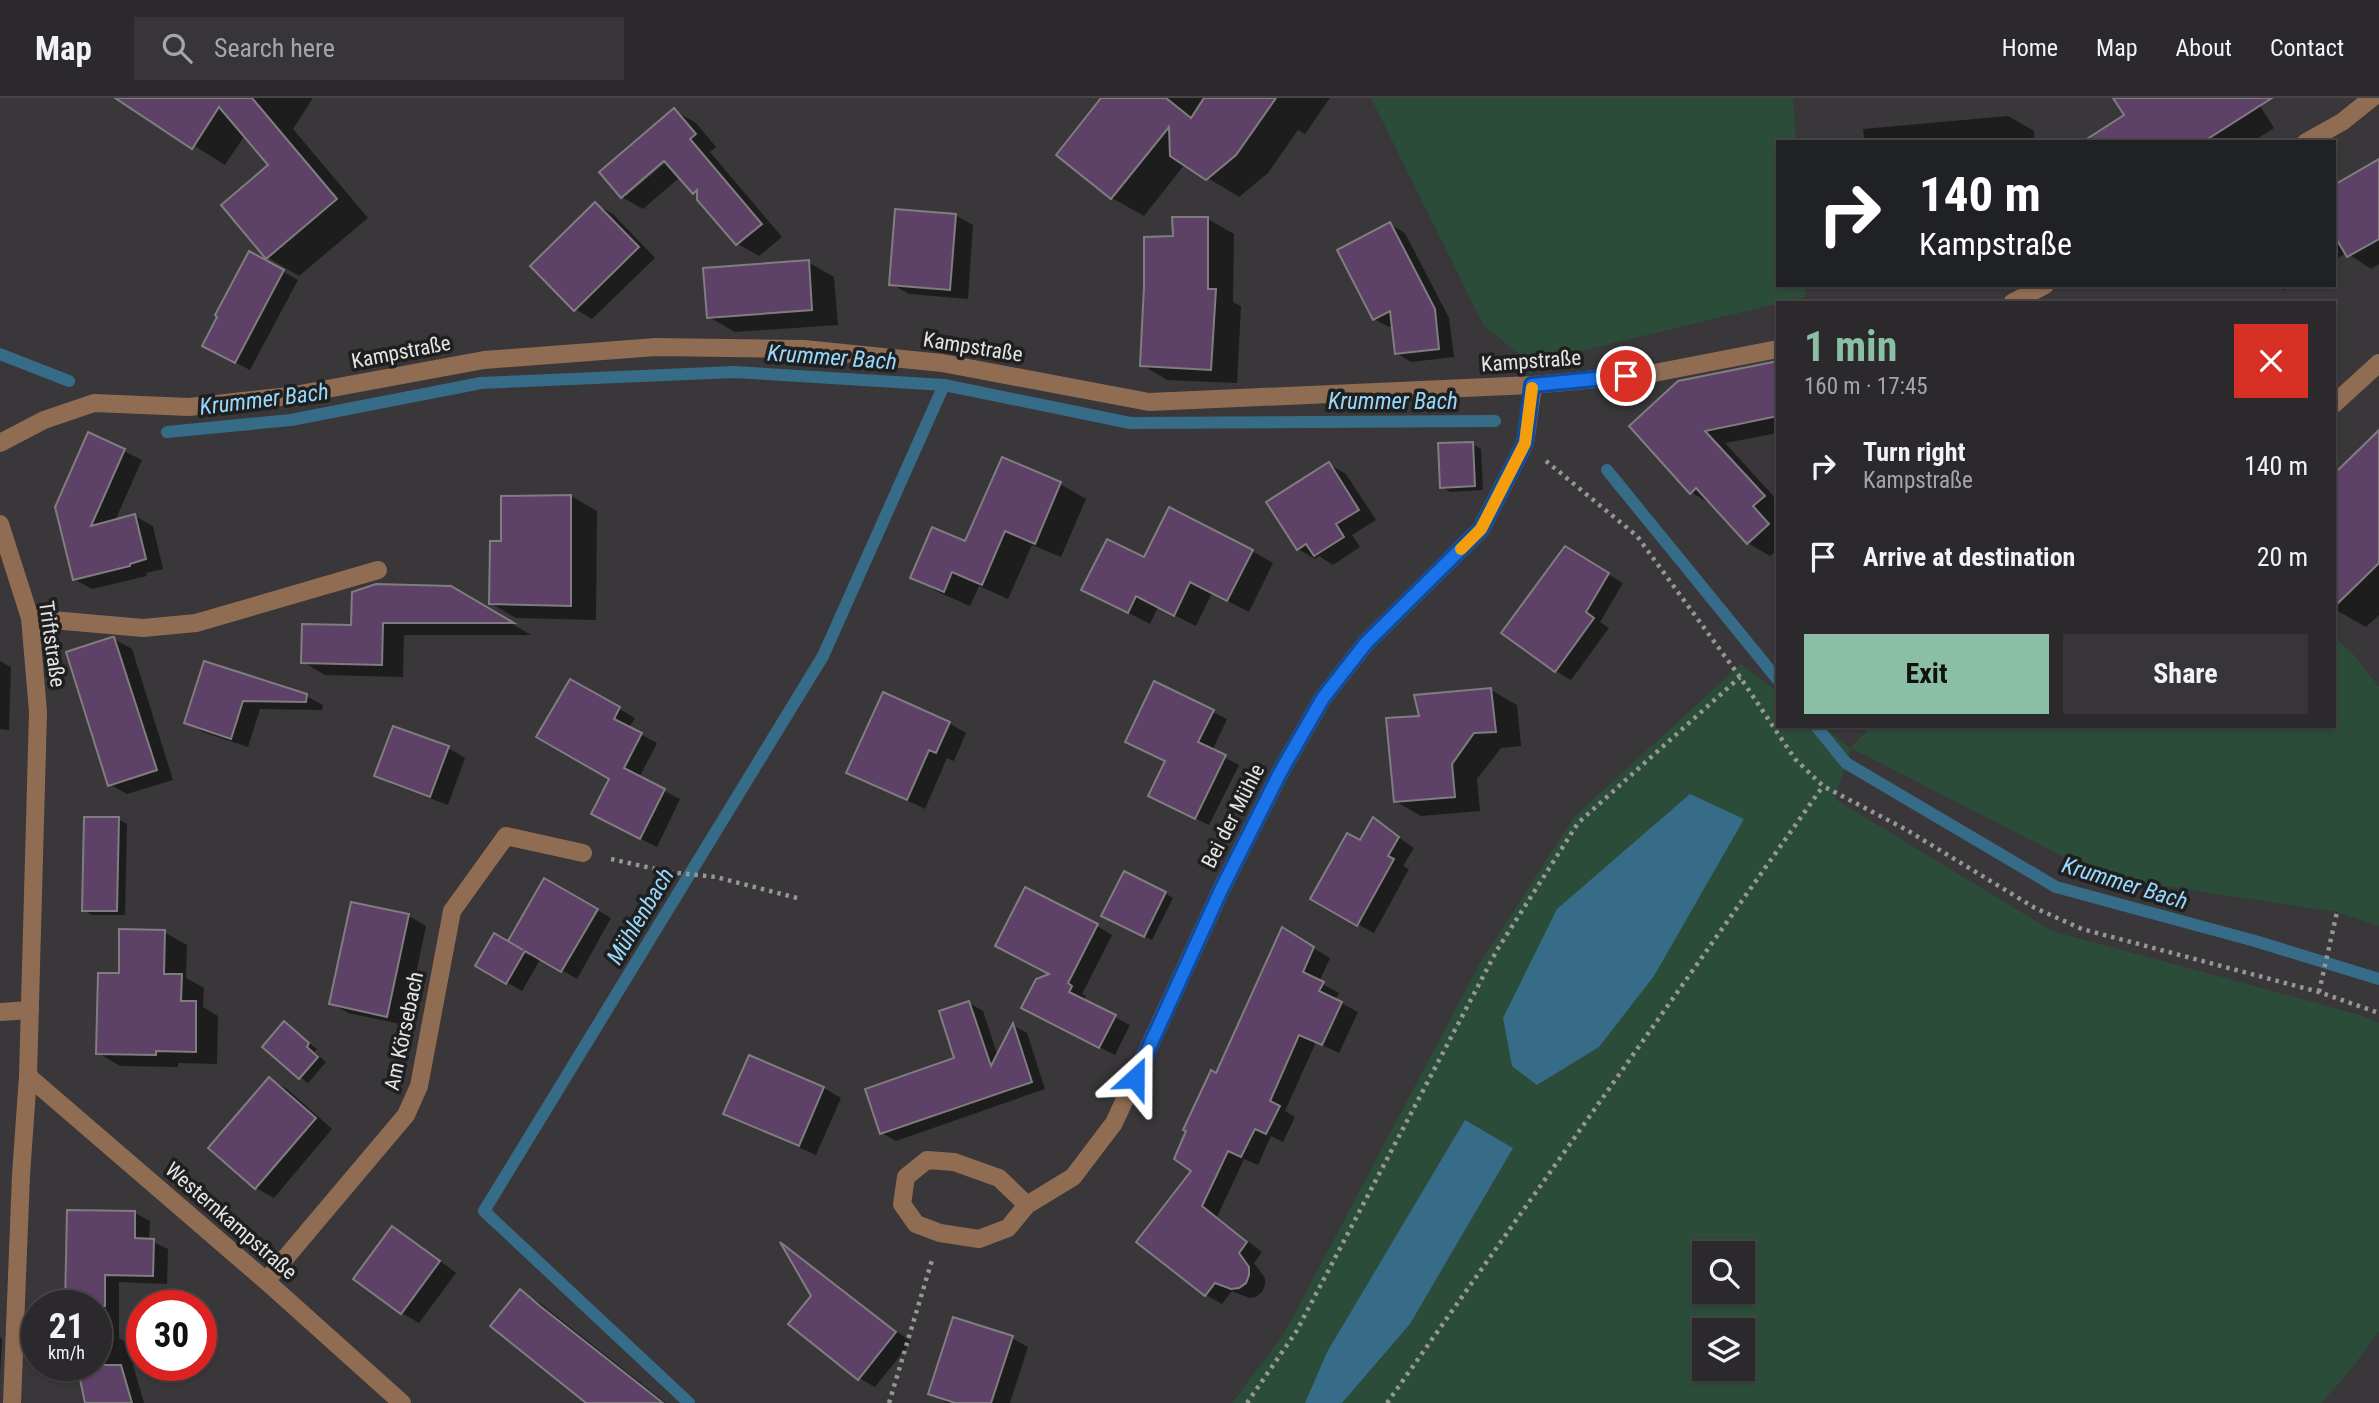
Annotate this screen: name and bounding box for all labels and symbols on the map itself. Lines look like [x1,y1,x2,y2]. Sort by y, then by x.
street label: Kampstraße [922,327,1025,367]
street label: Kampstraße [349,331,453,373]
water label: Krummer Bach [766,340,898,375]
street label: Kampstraße [1480,346,1582,376]
pin [1596,346,1656,406]
water label: Krummer Bach [198,378,330,421]
water label: Krummer Bach [1328,388,1458,415]
street label: Triftstraße [34,599,70,689]
street label: Bei der Mühle [1197,760,1269,872]
water label: Krummer Bach [2059,852,2191,915]
water label: Mühlenbach [601,863,680,969]
street label: Am Körsebach [380,970,428,1092]
position arrow [1098,1041,1172,1115]
street label: Westernkampstraße [160,1157,302,1285]
speed limit sign: 30 [126,1290,217,1381]

